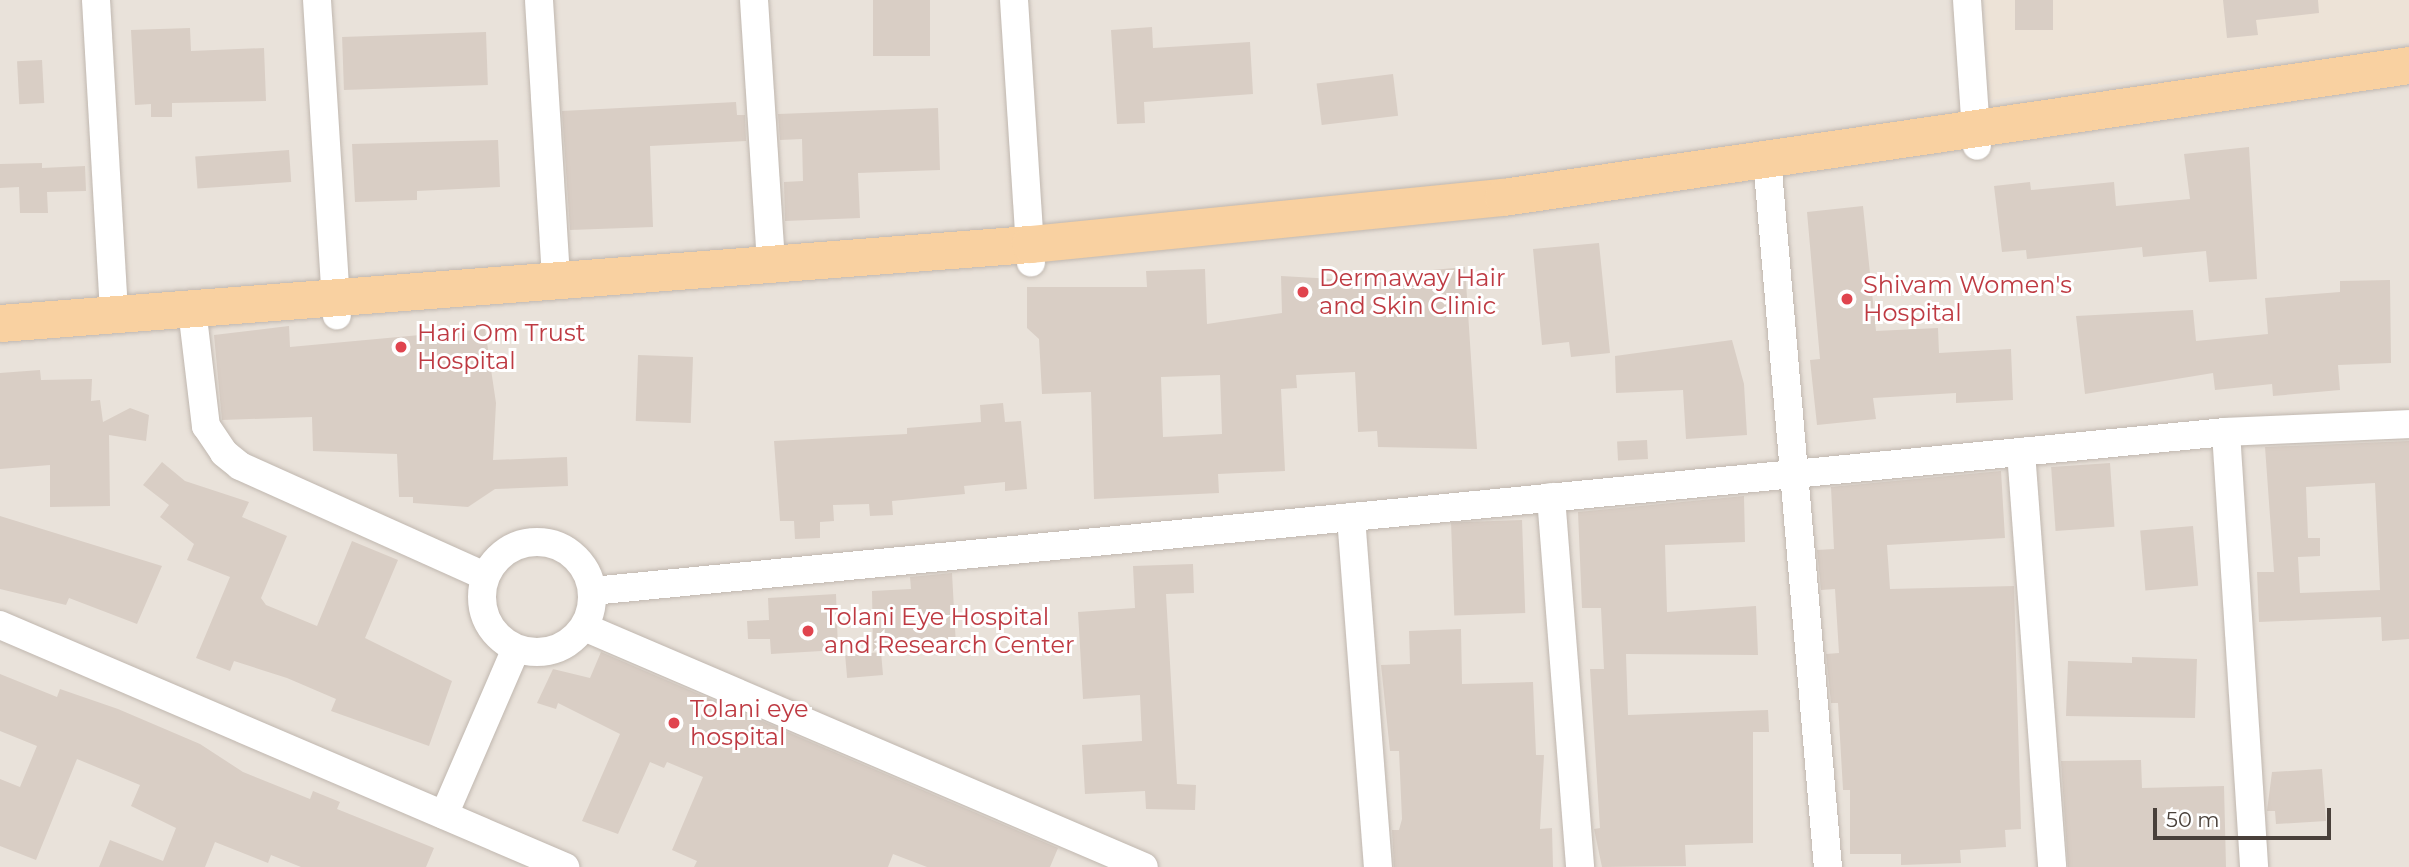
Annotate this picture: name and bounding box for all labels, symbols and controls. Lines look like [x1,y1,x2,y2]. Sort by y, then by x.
place label: Dermaway Hair and Skin Clinic [1319,264,1506,320]
place label: Shivam Women's Hospital [1863,271,2072,327]
marker: Dermaway Hair and Skin Clinic [1293,282,1313,302]
marker: Shivam Women's Hospital [1837,289,1857,309]
place label: Hari Om Trust Hospital [417,319,585,375]
marker: Hari Om Trust Hospital [391,337,411,357]
place label: Tolani Eye Hospital and Research Center [824,603,1075,659]
marker: Tolani Eye Hospital and Research Center [798,621,818,641]
place label: Tolani eye hospital [690,695,809,751]
marker: Tolani eye hospital [664,713,684,733]
scale bar [2157,794,2336,838]
text: 50 m [2166,807,2220,832]

